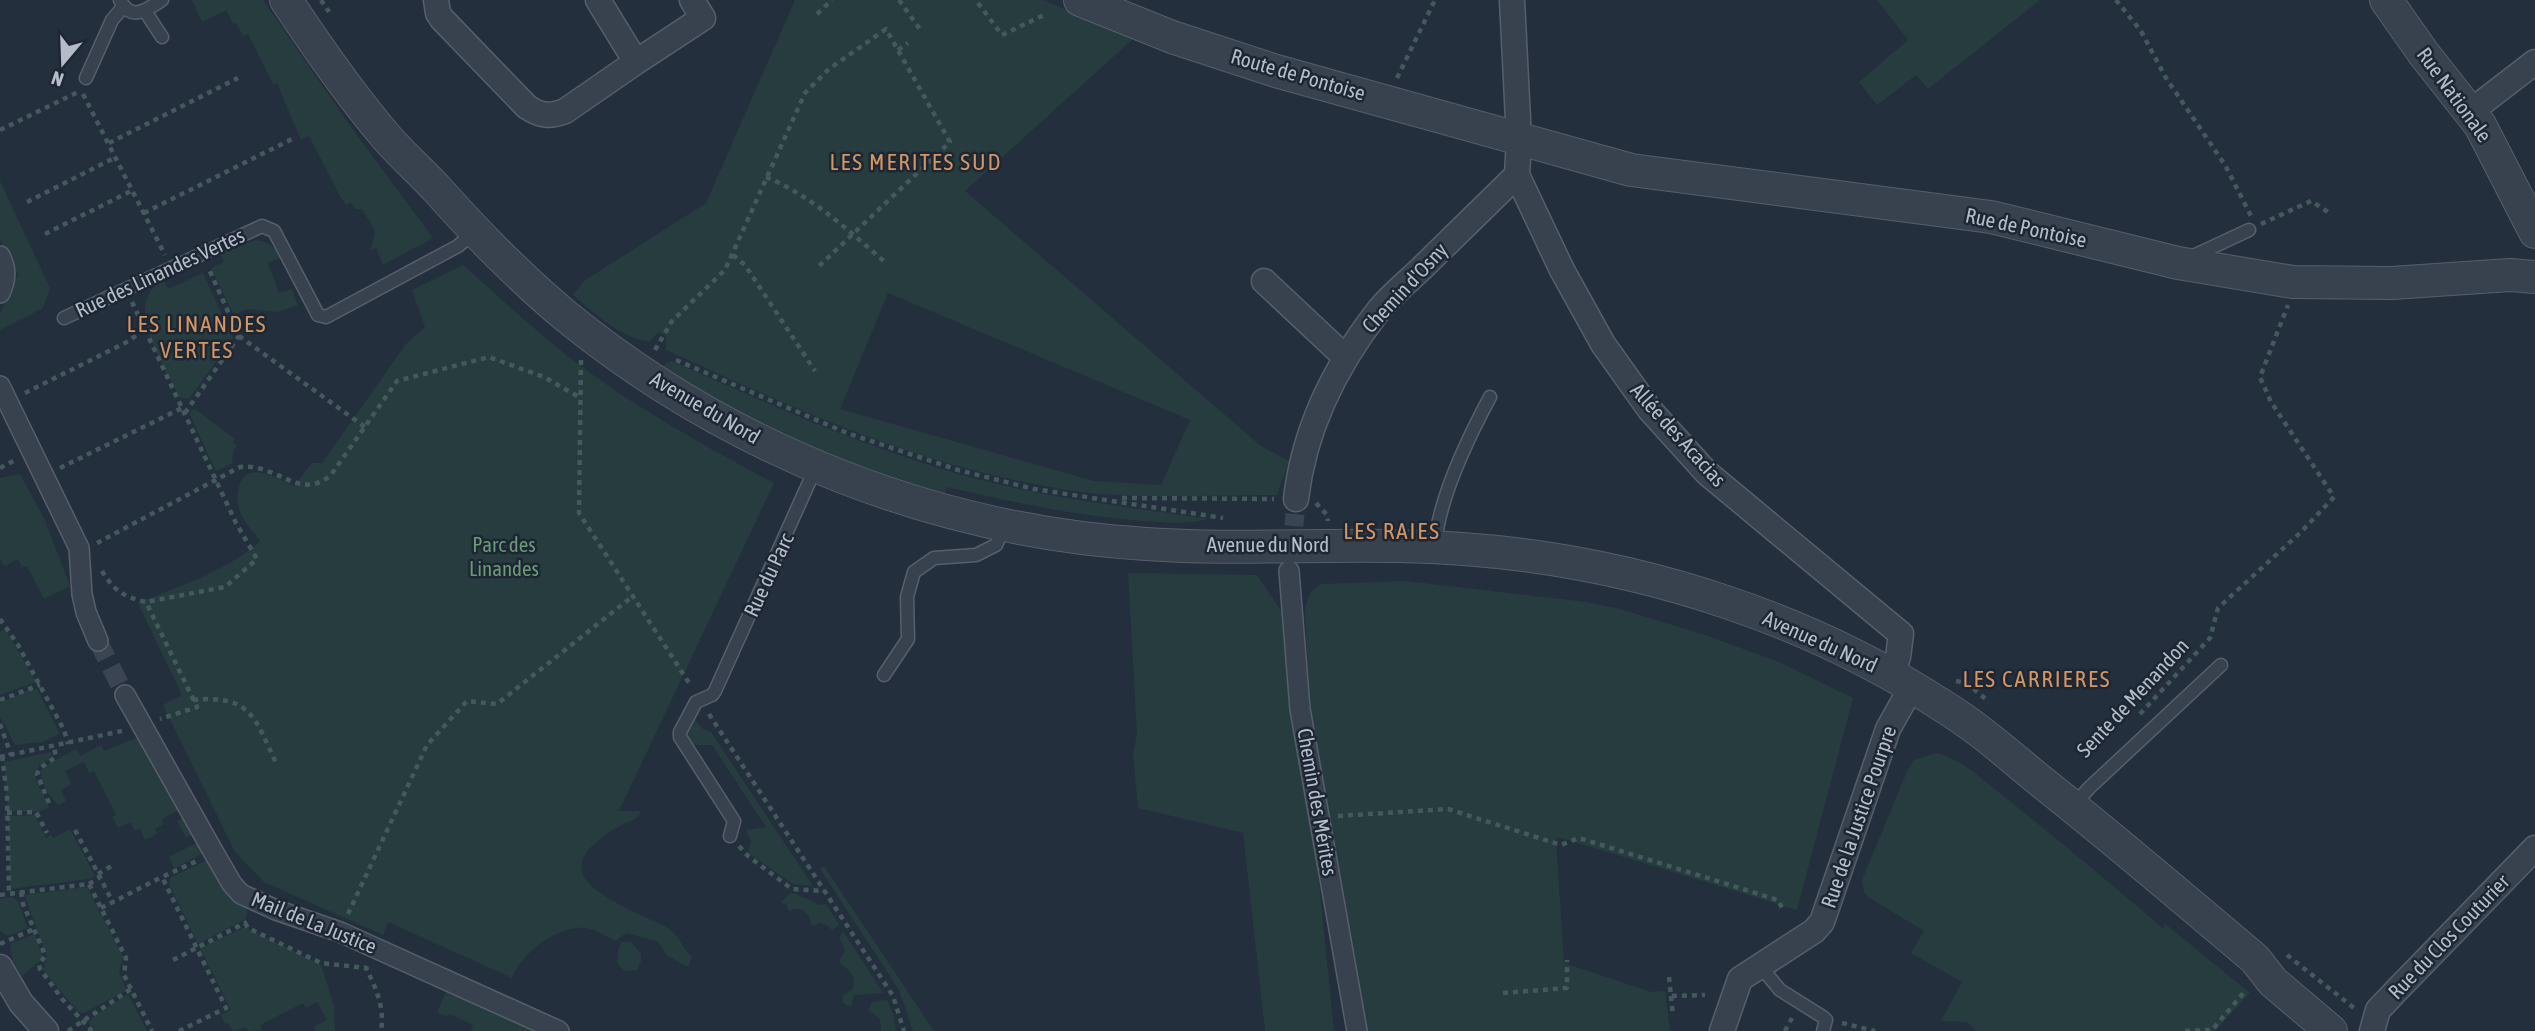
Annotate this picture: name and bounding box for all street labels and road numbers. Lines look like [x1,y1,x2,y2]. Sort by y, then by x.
street label: Route de Pontoise [1228,43,1368,105]
street label: Rue Nationale [2413,43,2497,146]
street label: Rue de Pontoise [1964,202,2089,252]
street label: Rue des Linandes Vertes [71,222,248,322]
street label: Chemin d'Osny [1357,237,1452,337]
street label: Avenue du Nord [647,366,764,448]
street label: Allée des Acacias [1626,378,1731,491]
street label: Rue du Parc [738,529,798,620]
street label: Avenue du Nord [1207,532,1329,556]
street label: Avenue du Nord [1760,605,1881,677]
street label: Sente de Menandon [2071,633,2193,761]
street label: Rue de la Justice Pourpre [1816,723,1900,911]
street label: Chemin des Mérites [1293,726,1343,877]
street label: Rue du Clos Couturier [2383,869,2514,1003]
street label: Mail de La Justice [248,886,380,958]

